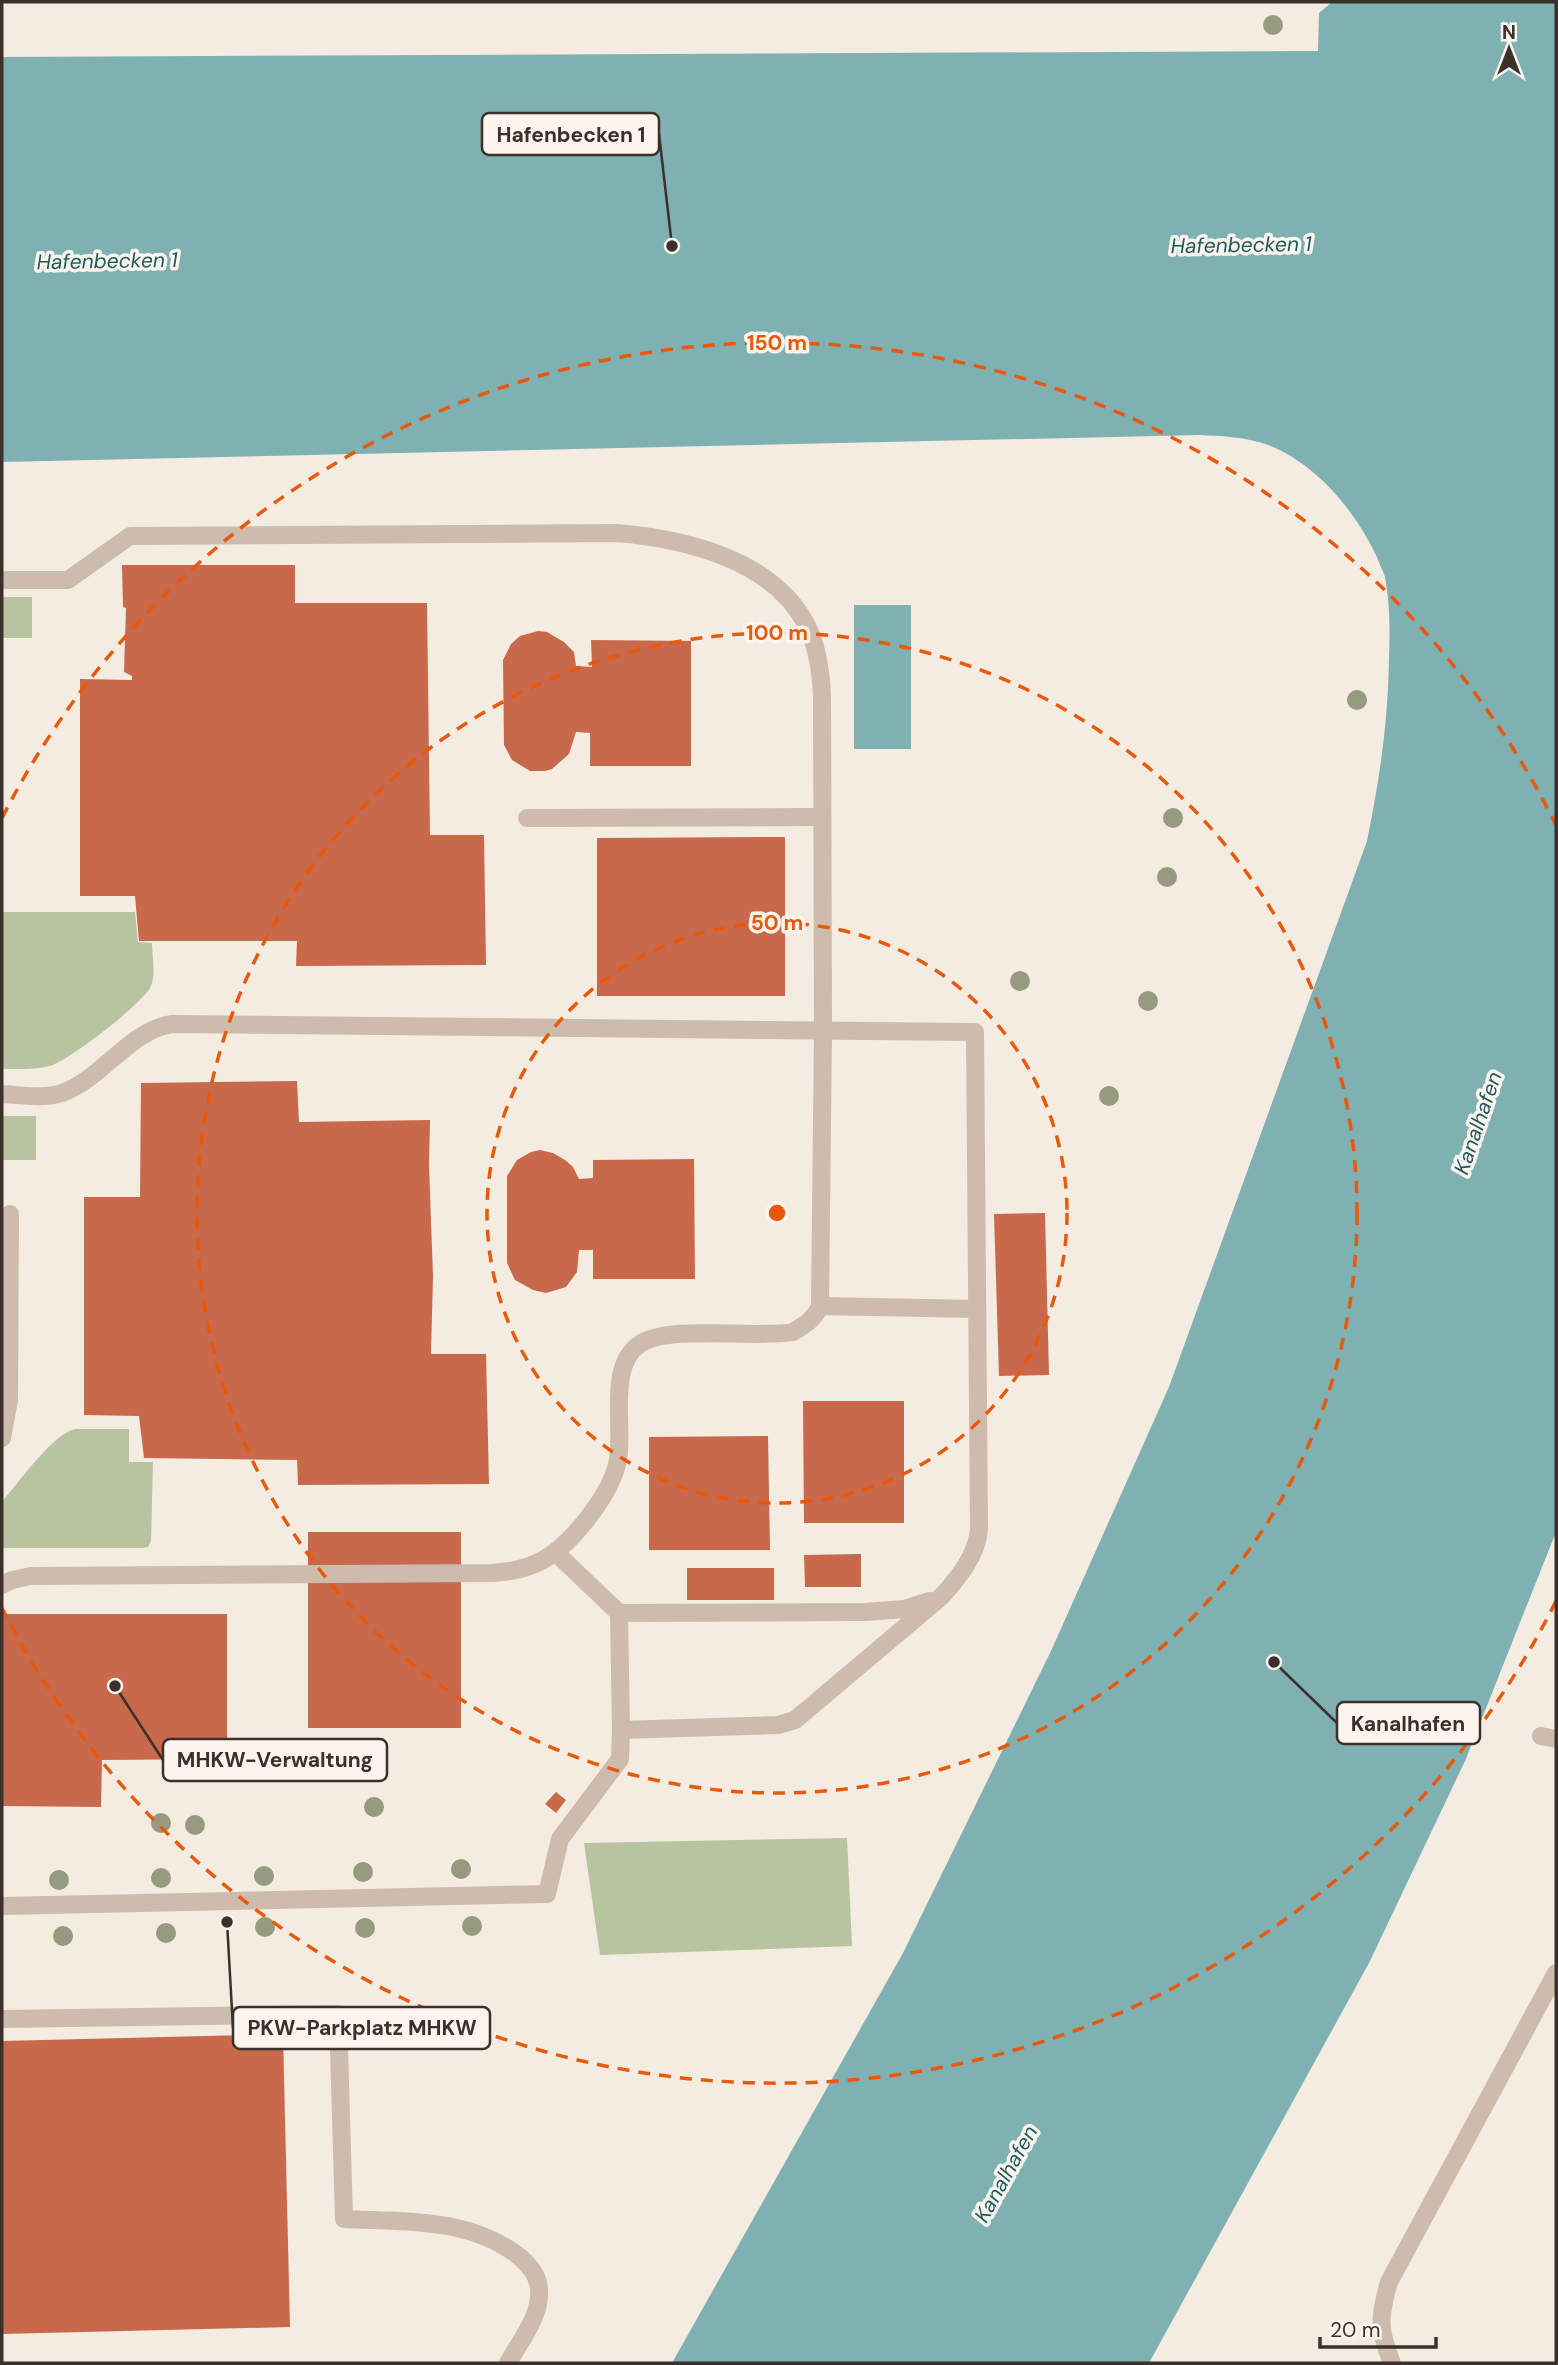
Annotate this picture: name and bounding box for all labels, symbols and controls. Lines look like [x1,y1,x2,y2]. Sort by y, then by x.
north arrow [1474,14,1544,84]
text: N [1502,20,1516,45]
callout: Hafenbecken 1 [482,113,659,155]
text: Hafenbecken 1 [497,121,645,149]
water label: Hafenbecken 1 [1170,230,1312,260]
water label: Hafenbecken 1 [36,246,178,276]
text: 150 m [747,329,807,357]
text: 100 m [746,619,808,647]
text: 50 m [751,909,803,937]
water label: Kanalhafen [1447,1068,1509,1178]
centre of rings [765,1201,789,1225]
callout: Kanalhafen [1337,1702,1480,1744]
text: Kanalhafen [1351,1710,1465,1738]
callout: MHKW-Verwaltung [163,1739,387,1781]
text: MHKW-Verwaltung [177,1746,373,1774]
callout: PKW-Parkplatz MHKW [233,2007,490,2049]
text: PKW-Parkplatz MHKW [247,2014,477,2042]
water label: Kanalhafen [968,2121,1044,2227]
scale bar [1320,2306,1436,2350]
text: 20 m [1330,2316,1381,2344]

